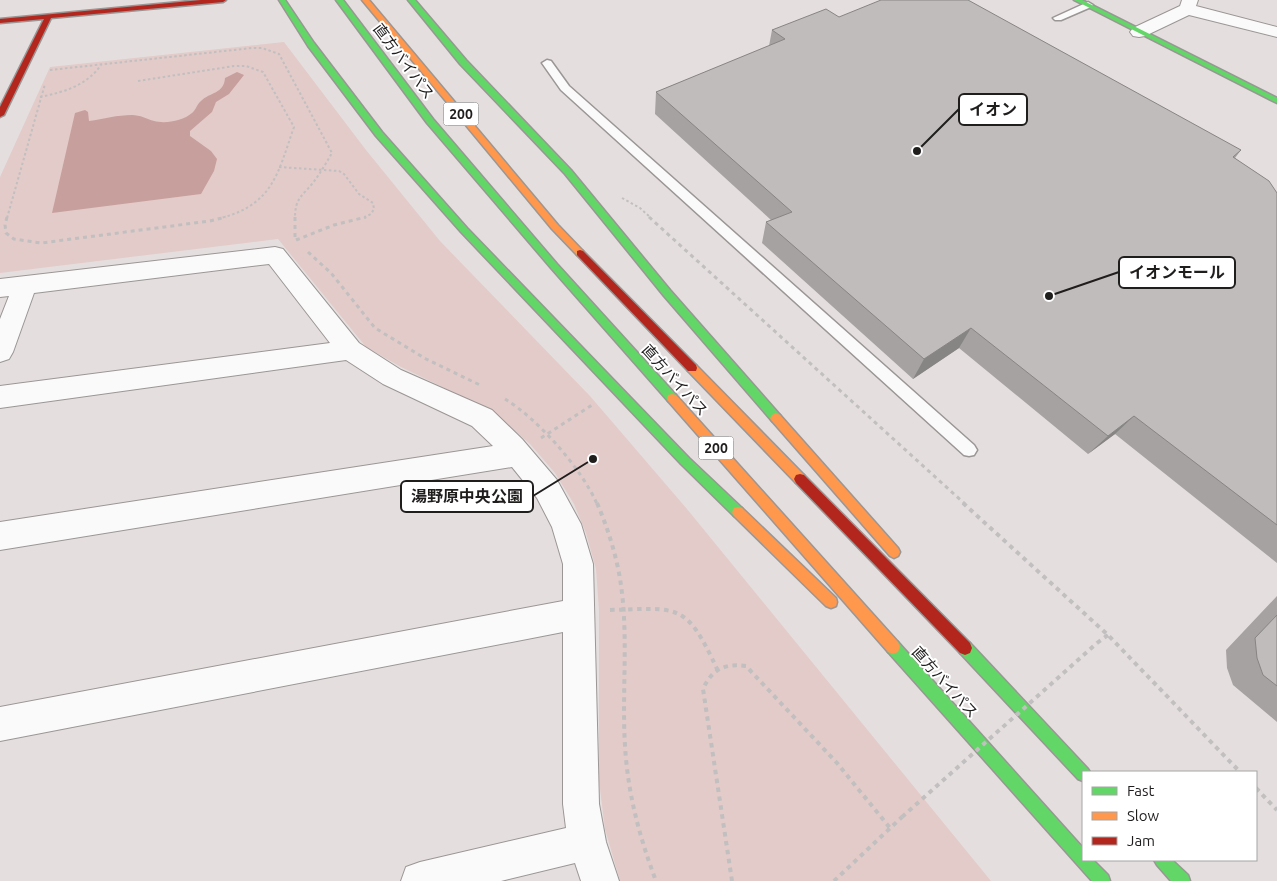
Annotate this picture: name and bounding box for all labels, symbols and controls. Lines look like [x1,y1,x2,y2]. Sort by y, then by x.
street label: 直方バイパス [370,20,438,102]
callout: イオン [959,94,1027,125]
text: イオン [969,100,1017,118]
road number: 200 [444,102,478,126]
callout: イオンモール [1119,257,1235,288]
text: イオンモール [1129,263,1225,281]
street label: 直方バイパス [639,341,711,419]
road number: 200 [698,436,734,459]
callout: 湯野原中央公園 [401,481,533,512]
text: 湯野原中央公園 [411,487,523,505]
street label: 直方バイパス [909,643,981,721]
legend [1082,771,1257,861]
text: Fast [1127,782,1155,799]
text: Slow [1127,807,1160,824]
text: Jam [1127,832,1155,849]

